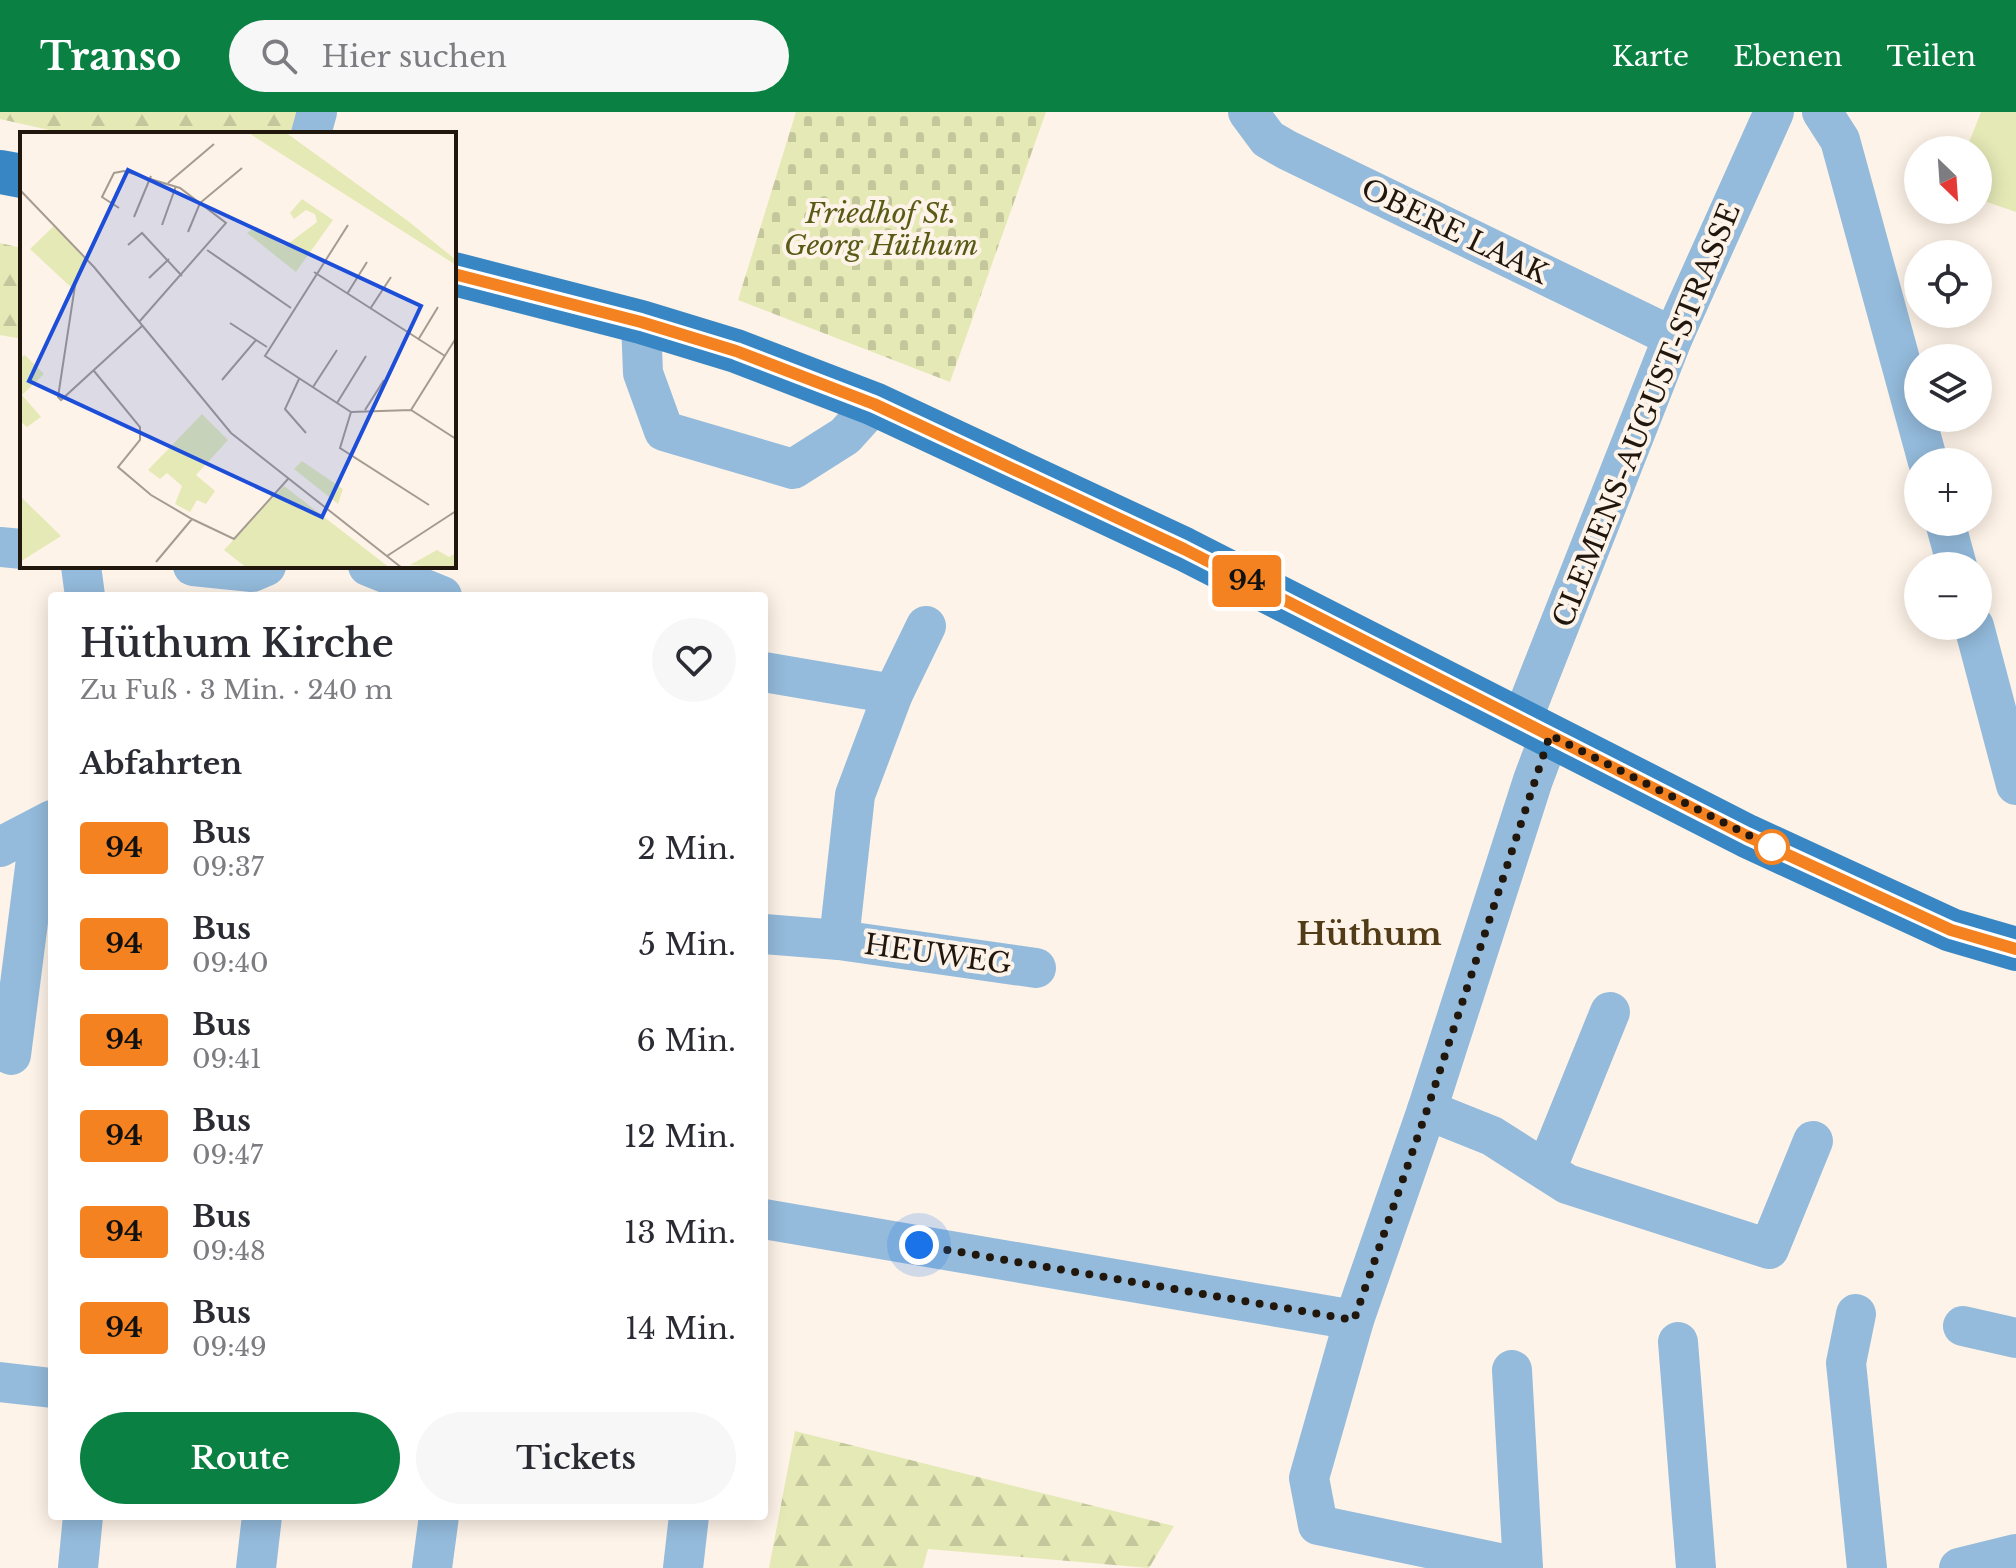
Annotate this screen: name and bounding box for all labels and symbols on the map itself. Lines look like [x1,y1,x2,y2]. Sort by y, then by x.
inset map [20,132,456,568]
north arrow [1904,136,1992,224]
street label: OBERE LAAK [1356,171,1555,292]
park label: Friedhof St. Georg Hüthum [784,196,978,263]
street label: CLEMENS-AUGUST-STRASSE [1545,198,1748,632]
line badge: 94 [1211,555,1283,607]
unlabelled marker [1755,830,1789,864]
district label: Hüthum [1296,914,1442,954]
street label: HEUWEG [862,927,1014,982]
your location [899,1225,939,1265]

